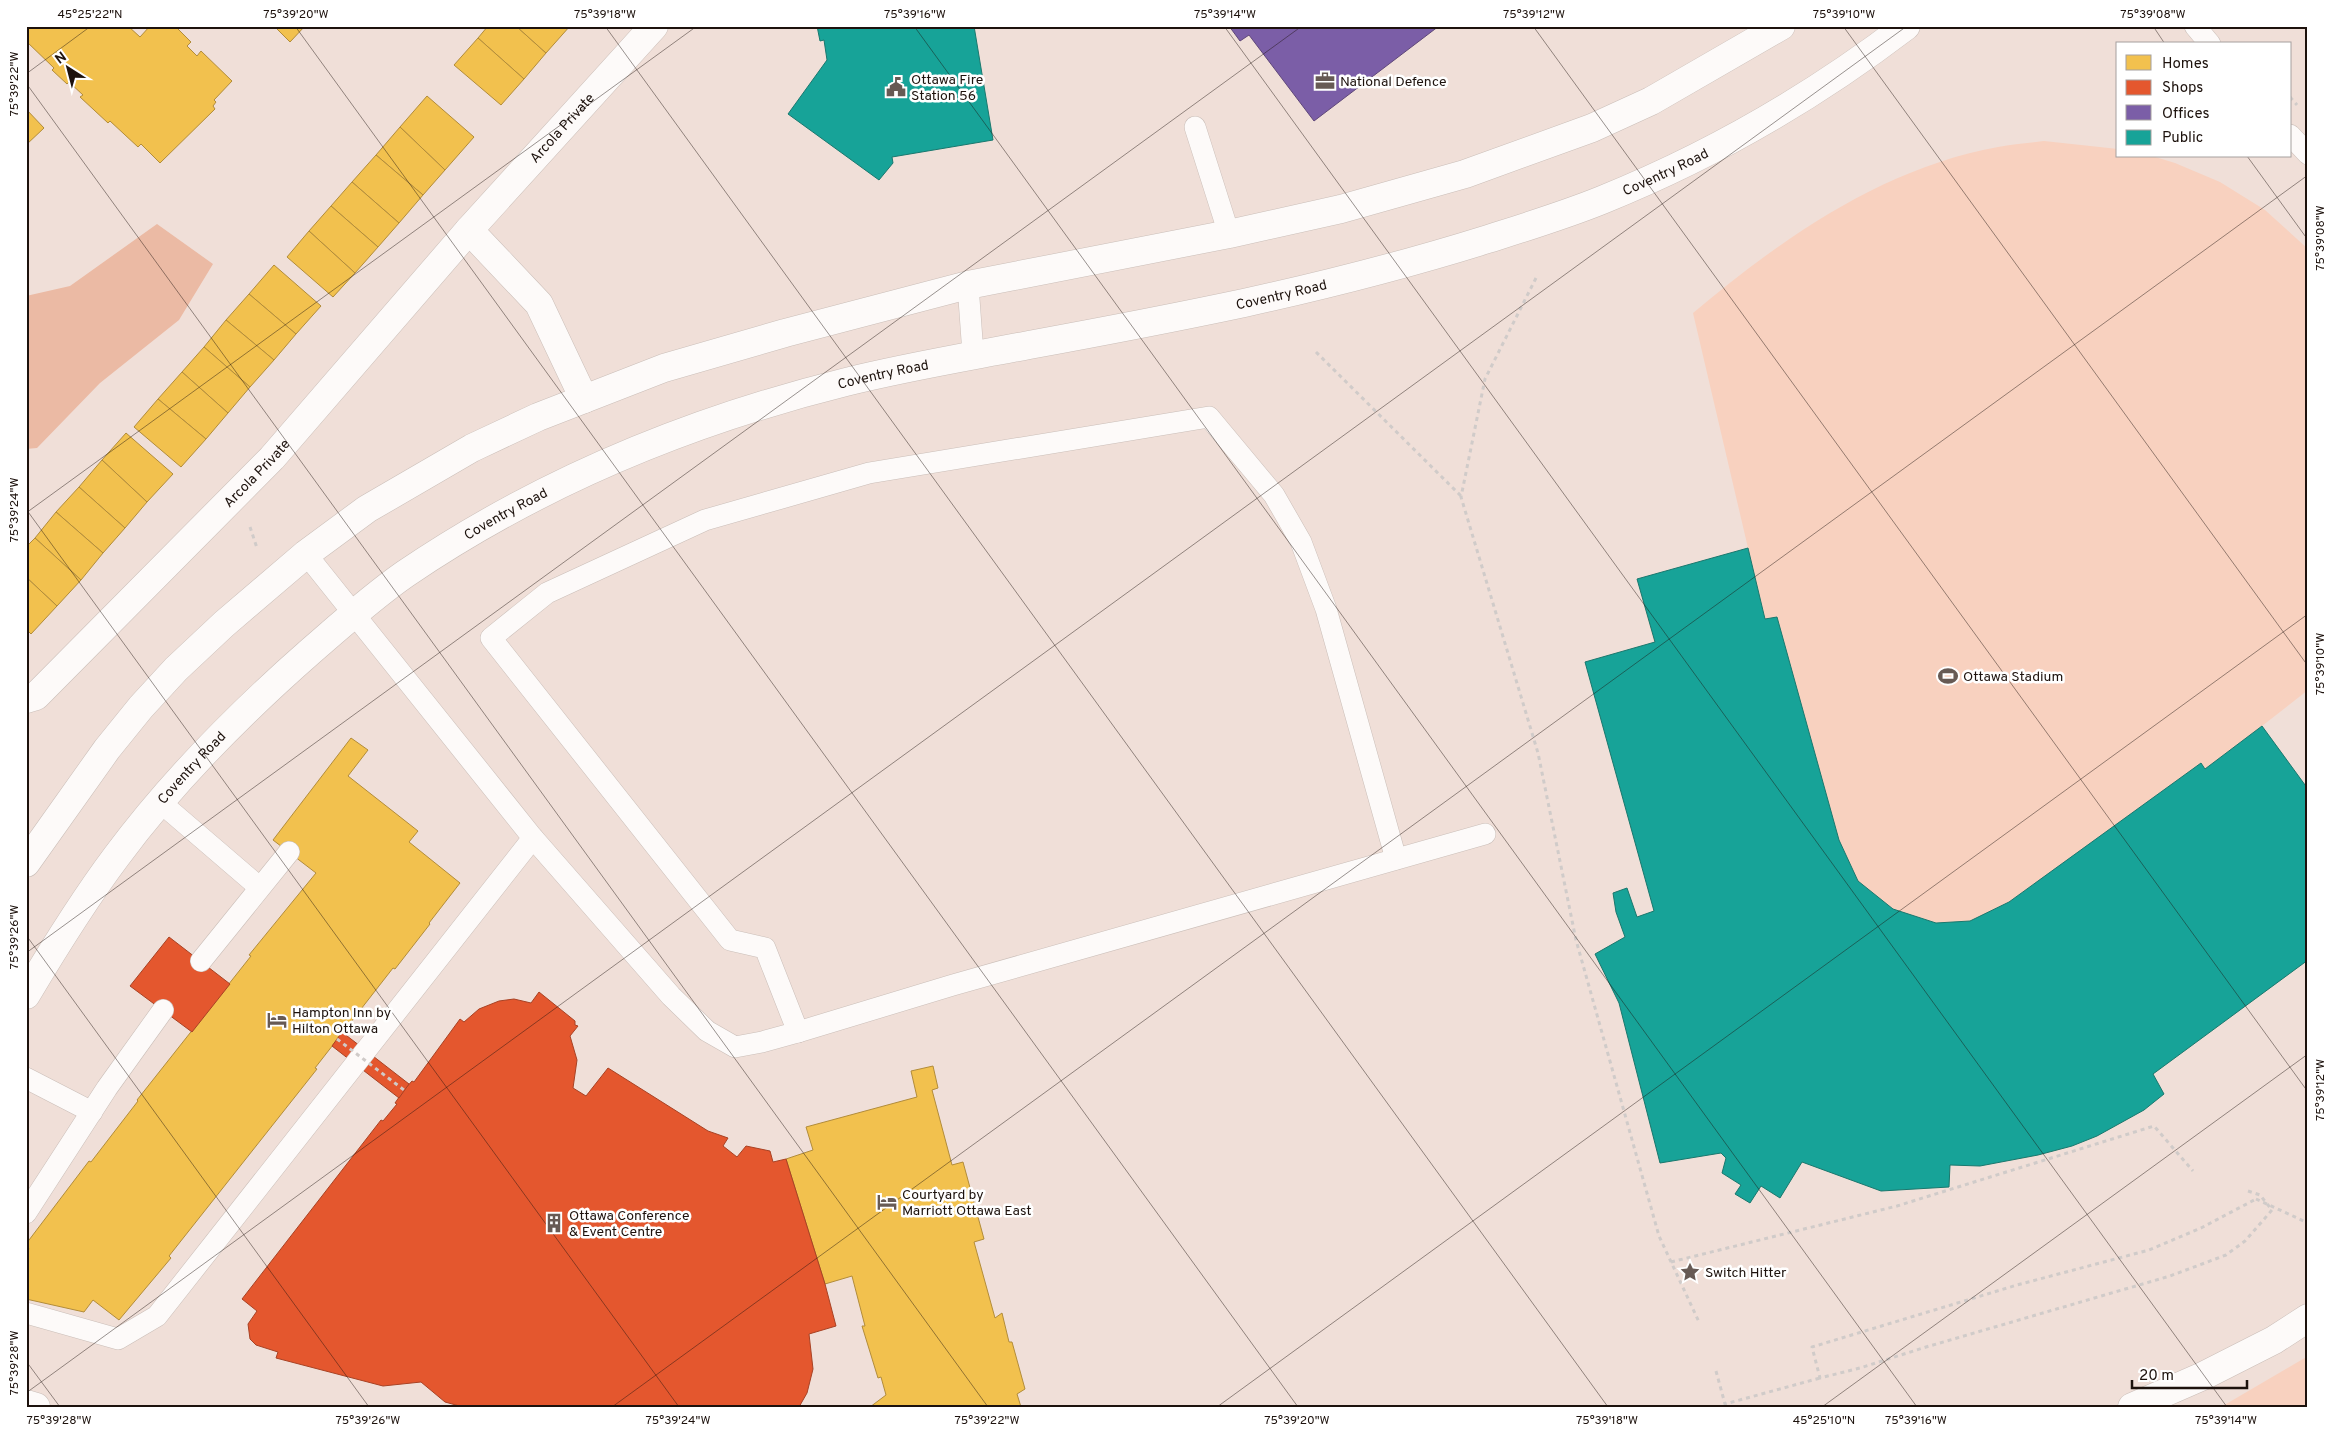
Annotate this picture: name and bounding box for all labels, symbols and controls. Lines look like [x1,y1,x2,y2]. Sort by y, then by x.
text: 45°25'22"N [57,7,123,23]
text: 75°39'20"W [263,7,329,23]
text: 75°39'18"W [574,7,636,23]
text: 75°39'16"W [884,7,946,23]
text: 75°39'14"W [1194,7,1256,23]
text: 75°39'12"W [1503,7,1565,23]
text: 75°39'10"W [1813,7,1875,23]
text: 75°39'08"W [2120,7,2186,23]
north arrow [42,42,92,92]
legend [2116,42,2292,158]
text: N [52,49,70,69]
text: 75°39'22"W [7,52,23,116]
text: Homes [2162,55,2209,74]
office icon: National Defence [1314,70,1336,92]
place label: Ottawa Fire Station 56 [911,72,983,105]
place label: National Defence [1340,74,1447,91]
public building icon: Ottawa Fire Station 56 [885,76,907,98]
text: Shops [2162,79,2203,98]
street label: Arcola Private [527,90,599,167]
text: Offices [2162,105,2209,124]
text: Public [2162,129,2203,148]
street label: Coventry Road [1620,146,1712,200]
text: 75°39'08"W [2313,205,2329,271]
street label: Coventry Road [1234,277,1329,314]
street label: Coventry Road [836,357,930,394]
street label: Arcola Private [221,436,294,512]
text: 75°39'24"W [7,478,23,542]
street label: Coventry Road [461,485,551,544]
text: 75°39'10"W [2313,633,2329,695]
sports icon: Ottawa Stadium [1937,665,1959,687]
place label: Ottawa Stadium [1963,669,2063,686]
street label: Coventry Road [155,728,230,808]
text: 75°39'26"W [7,905,23,969]
place label: Hampton Inn by Hilton Ottawa [292,1005,391,1038]
hotel icon: Hampton Inn by Hilton Ottawa [266,1009,288,1031]
text: 75°39'12"W [2313,1059,2329,1121]
place label: Courtyard by Marriott Ottawa East [902,1187,1032,1220]
hotel icon: Courtyard by Marriott Ottawa East [876,1191,898,1213]
place label: Ottawa Conference & Event Centre [569,1208,689,1241]
building icon: Ottawa Conference & Event Centre [543,1212,565,1234]
place icon: Switch Hitter [1679,1261,1701,1283]
place label: Switch Hitter [1705,1265,1787,1282]
text: 75°39'28"W [7,1331,23,1395]
scale bar [2132,1358,2246,1390]
text: 20 m [2139,1367,2174,1386]
text: 75°39'28"W [27,1413,91,1429]
text: 75°39'26"W [336,1413,400,1429]
text: 75°39'24"W [646,1413,710,1429]
text: 75°39'22"W [955,1413,1019,1429]
text: 75°39'20"W [1264,1413,1330,1429]
text: 75°39'18"W [1576,1413,1638,1429]
text: 45°25'10"N [1793,1413,1855,1429]
text: 75°39'16"W [1885,1413,1947,1429]
text: 75°39'14"W [2195,1413,2257,1429]

